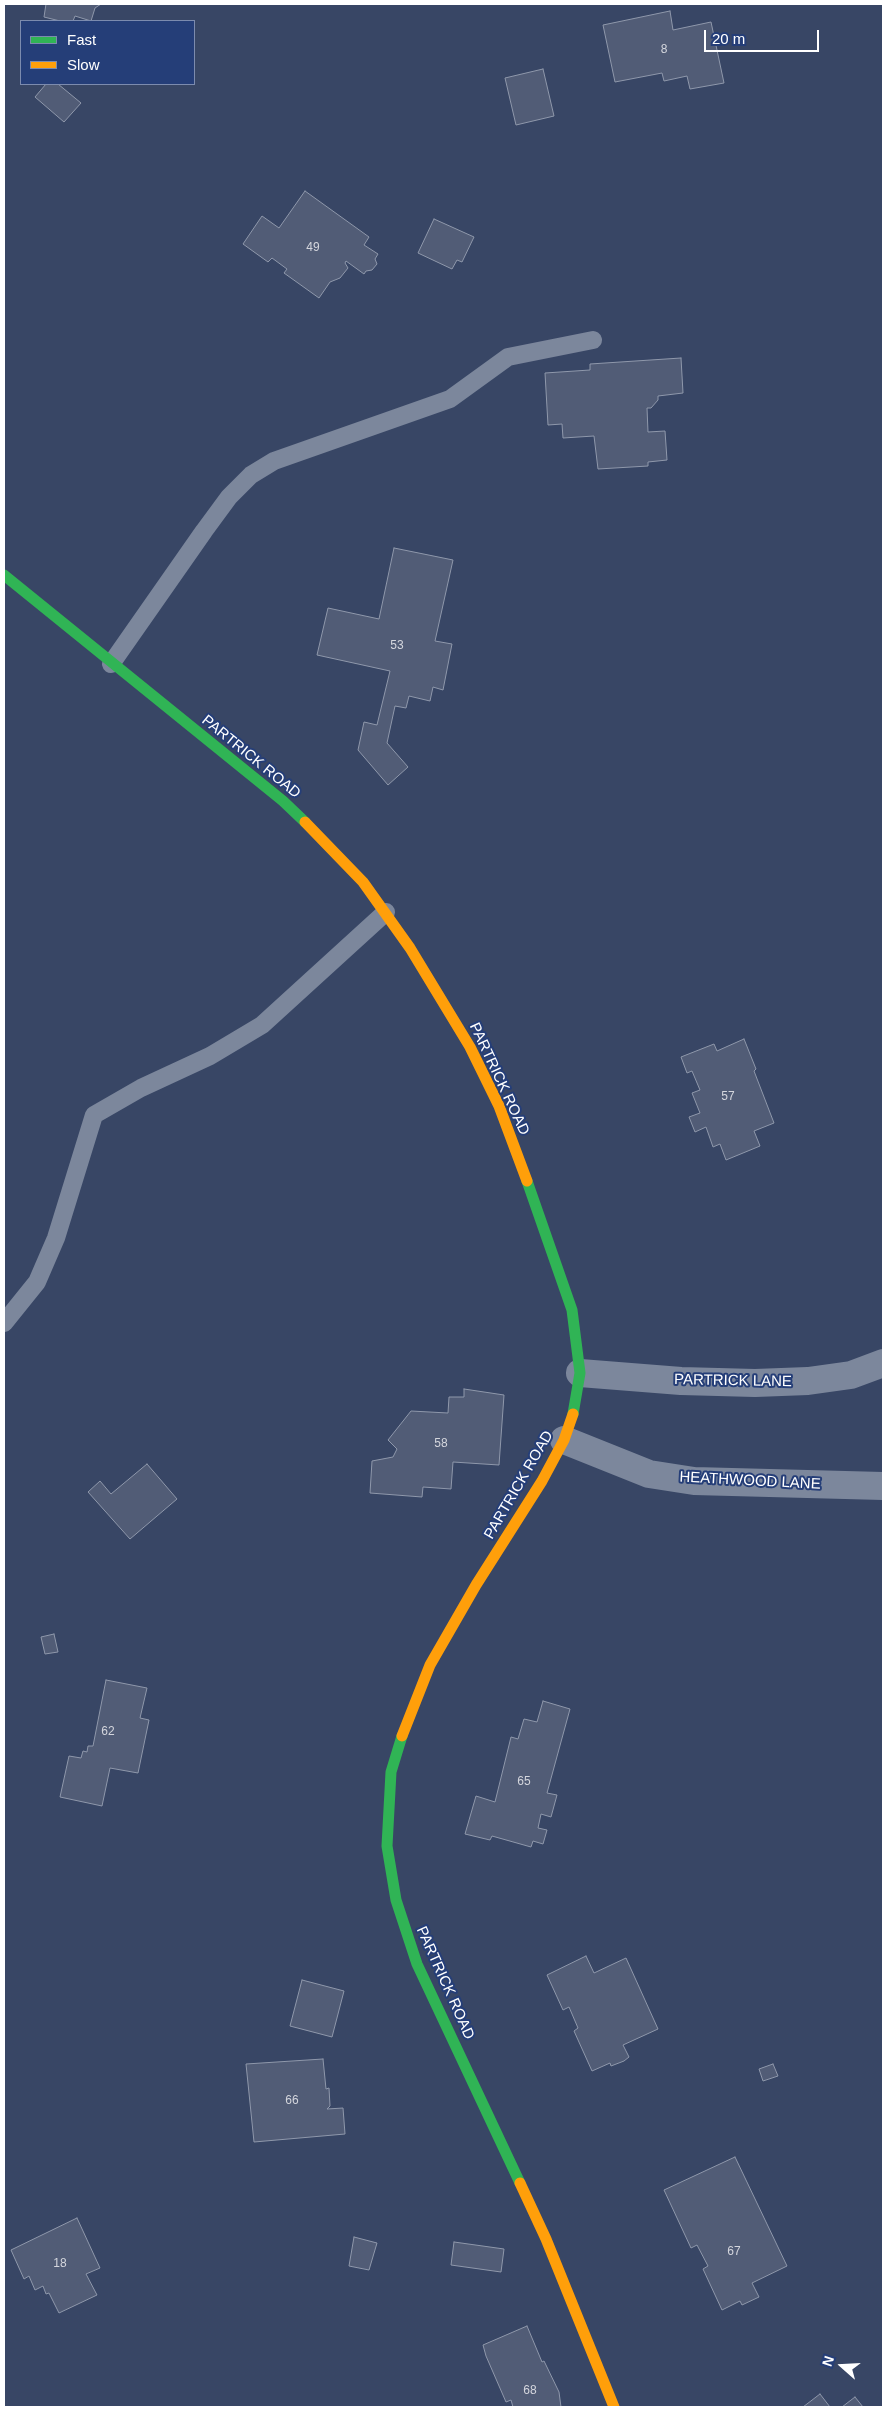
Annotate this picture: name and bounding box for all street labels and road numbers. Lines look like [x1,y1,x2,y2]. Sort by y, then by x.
street label: PARTRICK ROAD [198,712,304,802]
street label: PARTRICK ROAD [465,1020,533,1138]
street label: PARTRICK LANE [674,1371,792,1391]
street label: PARTRICK ROAD [481,1428,557,1542]
street label: HEATHWOOD LANE [679,1468,821,1494]
street label: PARTRICK ROAD [412,1924,478,2042]

